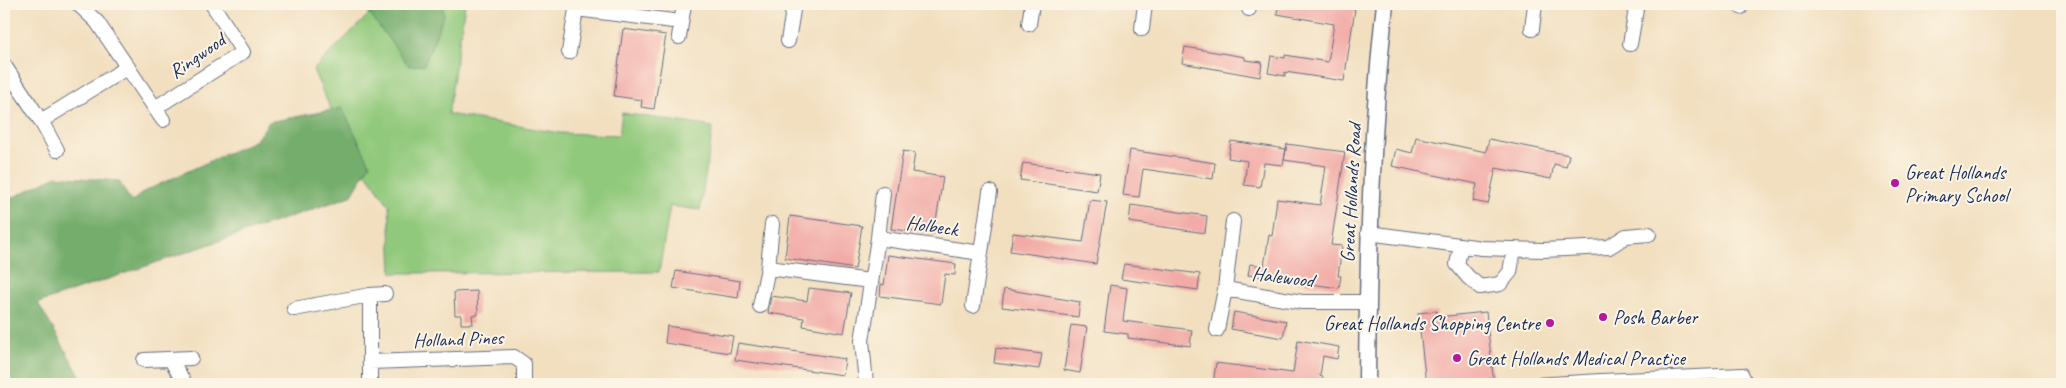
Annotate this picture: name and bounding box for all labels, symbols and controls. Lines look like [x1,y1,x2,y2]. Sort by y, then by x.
street label: Ringwood [164,26,233,84]
street label: Great Hollands Road [1335,120,1367,263]
place label: Great Hollands Primary School [1905,160,2011,208]
marker: Great Hollands Primary School [1889,177,1901,189]
street label: Holbeck [905,210,961,242]
street label: Halewood [1251,261,1319,294]
place label: Posh Barber [1613,305,1699,330]
place label: Great Hollands Shopping Centre [1324,311,1541,336]
marker: Posh Barber [1597,311,1609,323]
marker: Great Hollands Shopping Centre [1544,317,1556,329]
street label: Holland Pines [413,325,506,353]
place label: Great Hollands Medical Practice [1467,346,1687,371]
marker: Great Hollands Medical Practice [1451,352,1463,364]

